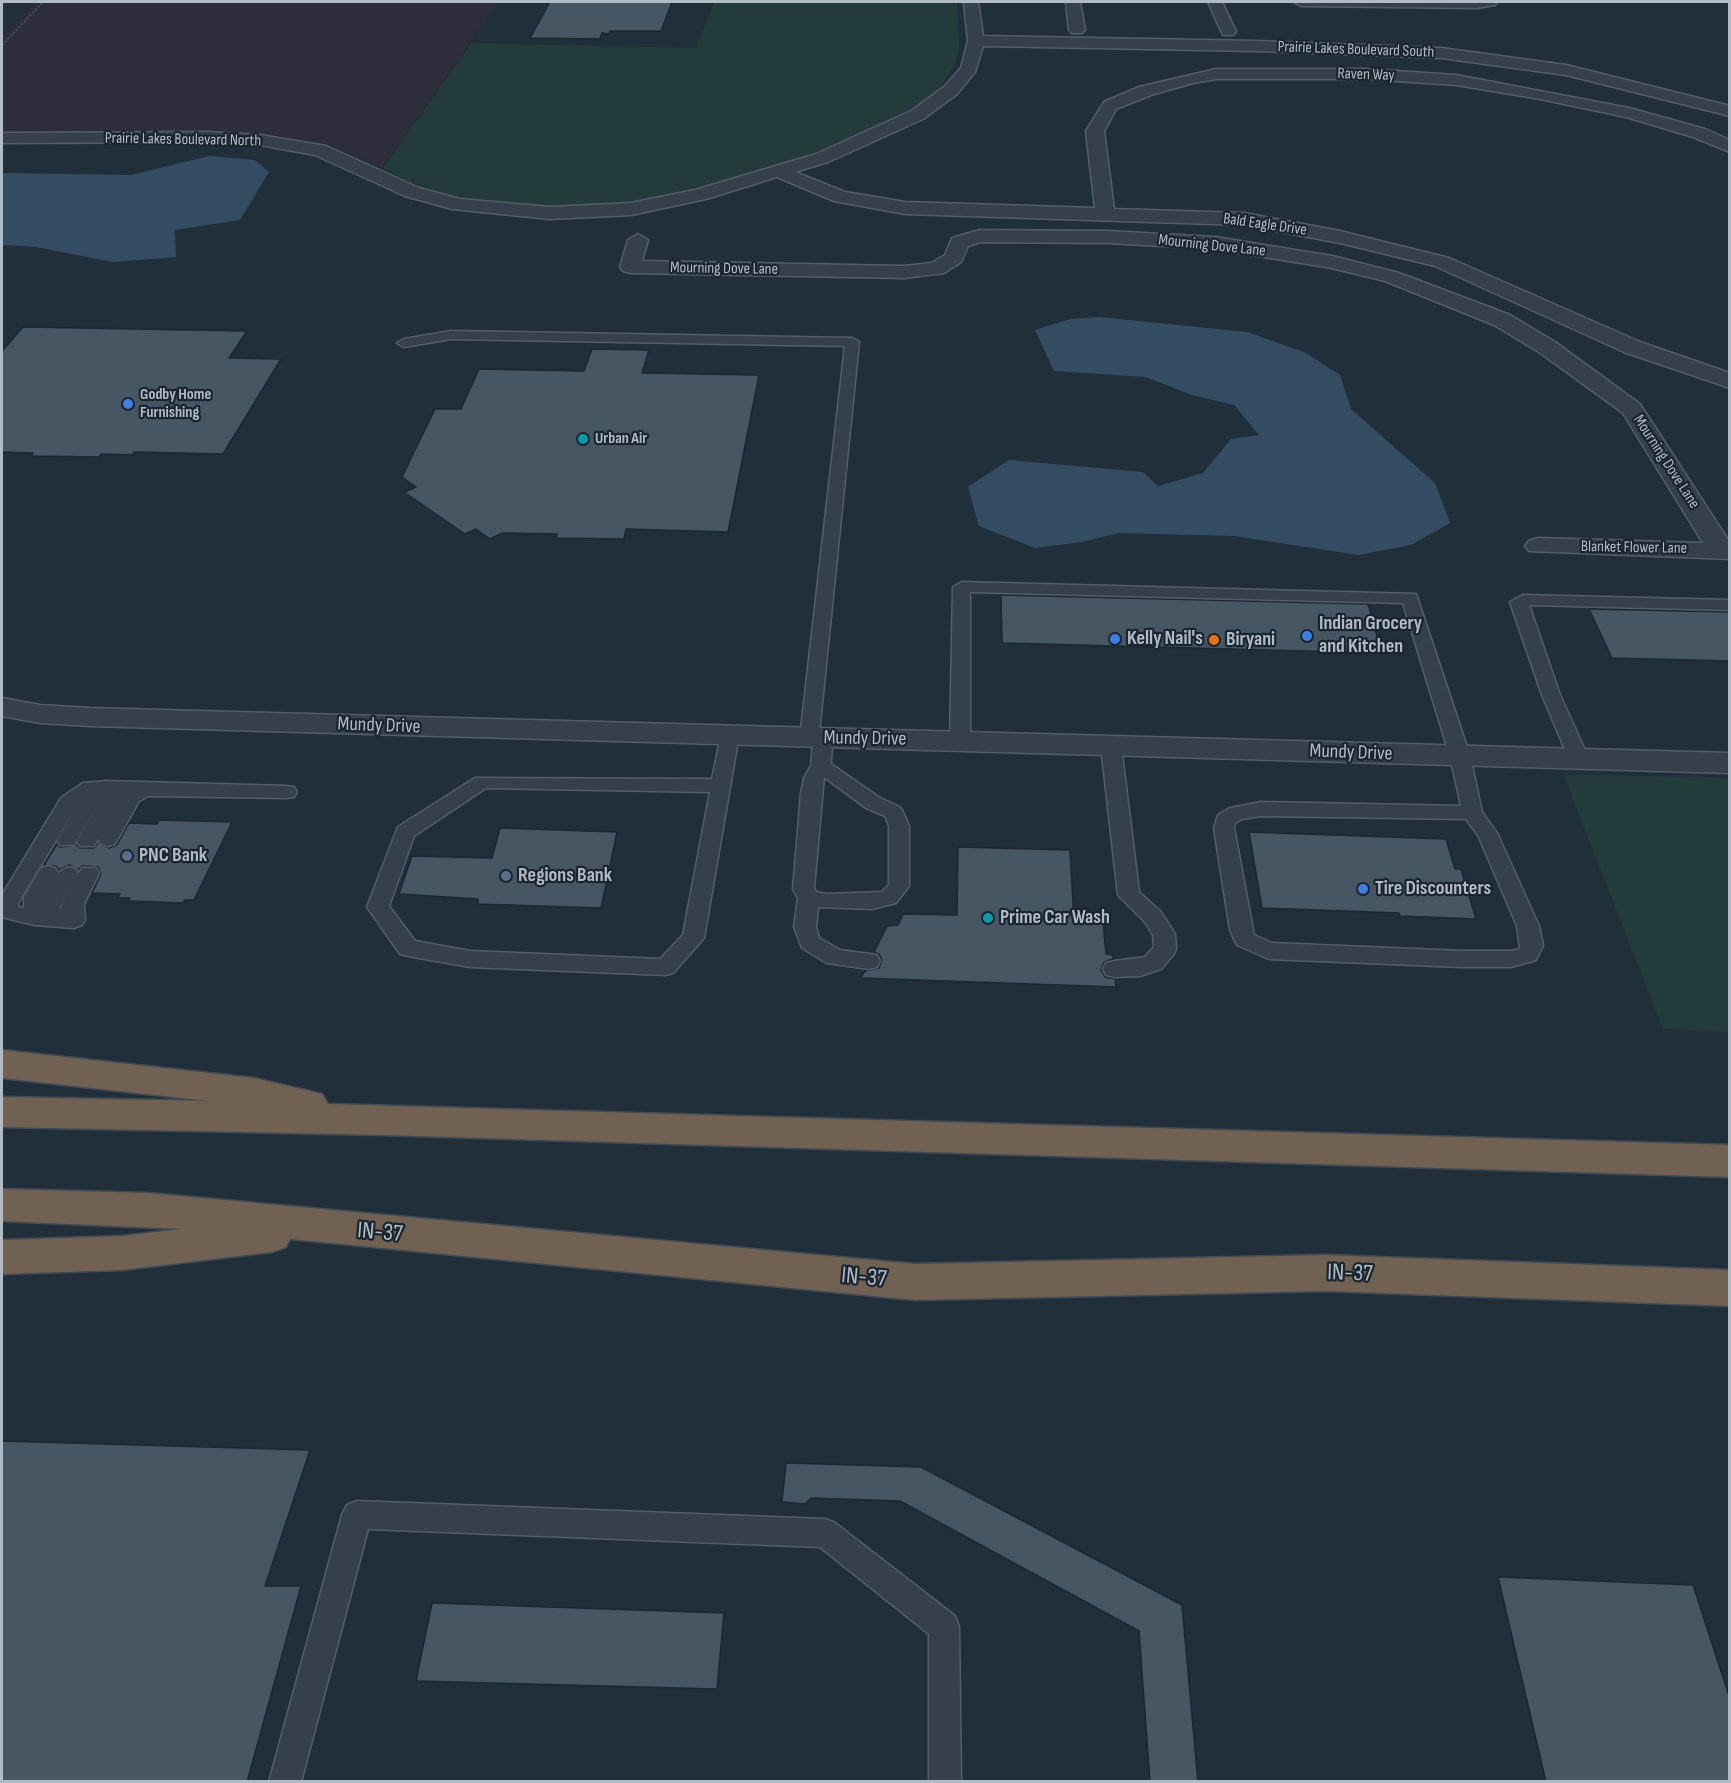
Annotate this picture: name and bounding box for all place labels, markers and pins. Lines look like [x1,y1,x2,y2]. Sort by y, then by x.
place label: Godby Home Furnishing [140,385,211,423]
marker: Godby Home Furnishing [121,397,135,411]
place label: Urban Air [595,429,647,449]
marker: Urban Air [576,432,590,446]
place label: Indian Grocery and Kitchen [1319,612,1422,659]
place label: Kelly Nail's [1127,627,1203,651]
place label: Biryani [1226,628,1275,652]
marker: Indian Grocery and Kitchen [1300,629,1314,643]
marker: Kelly Nail's [1108,632,1122,646]
marker: Biryani [1207,633,1221,647]
place label: PNC Bank [139,844,207,868]
marker: PNC Bank [120,849,134,863]
place label: Regions Bank [518,864,612,888]
marker: Regions Bank [499,869,513,883]
place label: Tire Discounters [1375,877,1491,901]
marker: Tire Discounters [1356,882,1370,896]
place label: Prime Car Wash [1000,906,1110,930]
marker: Prime Car Wash [981,911,995,925]

